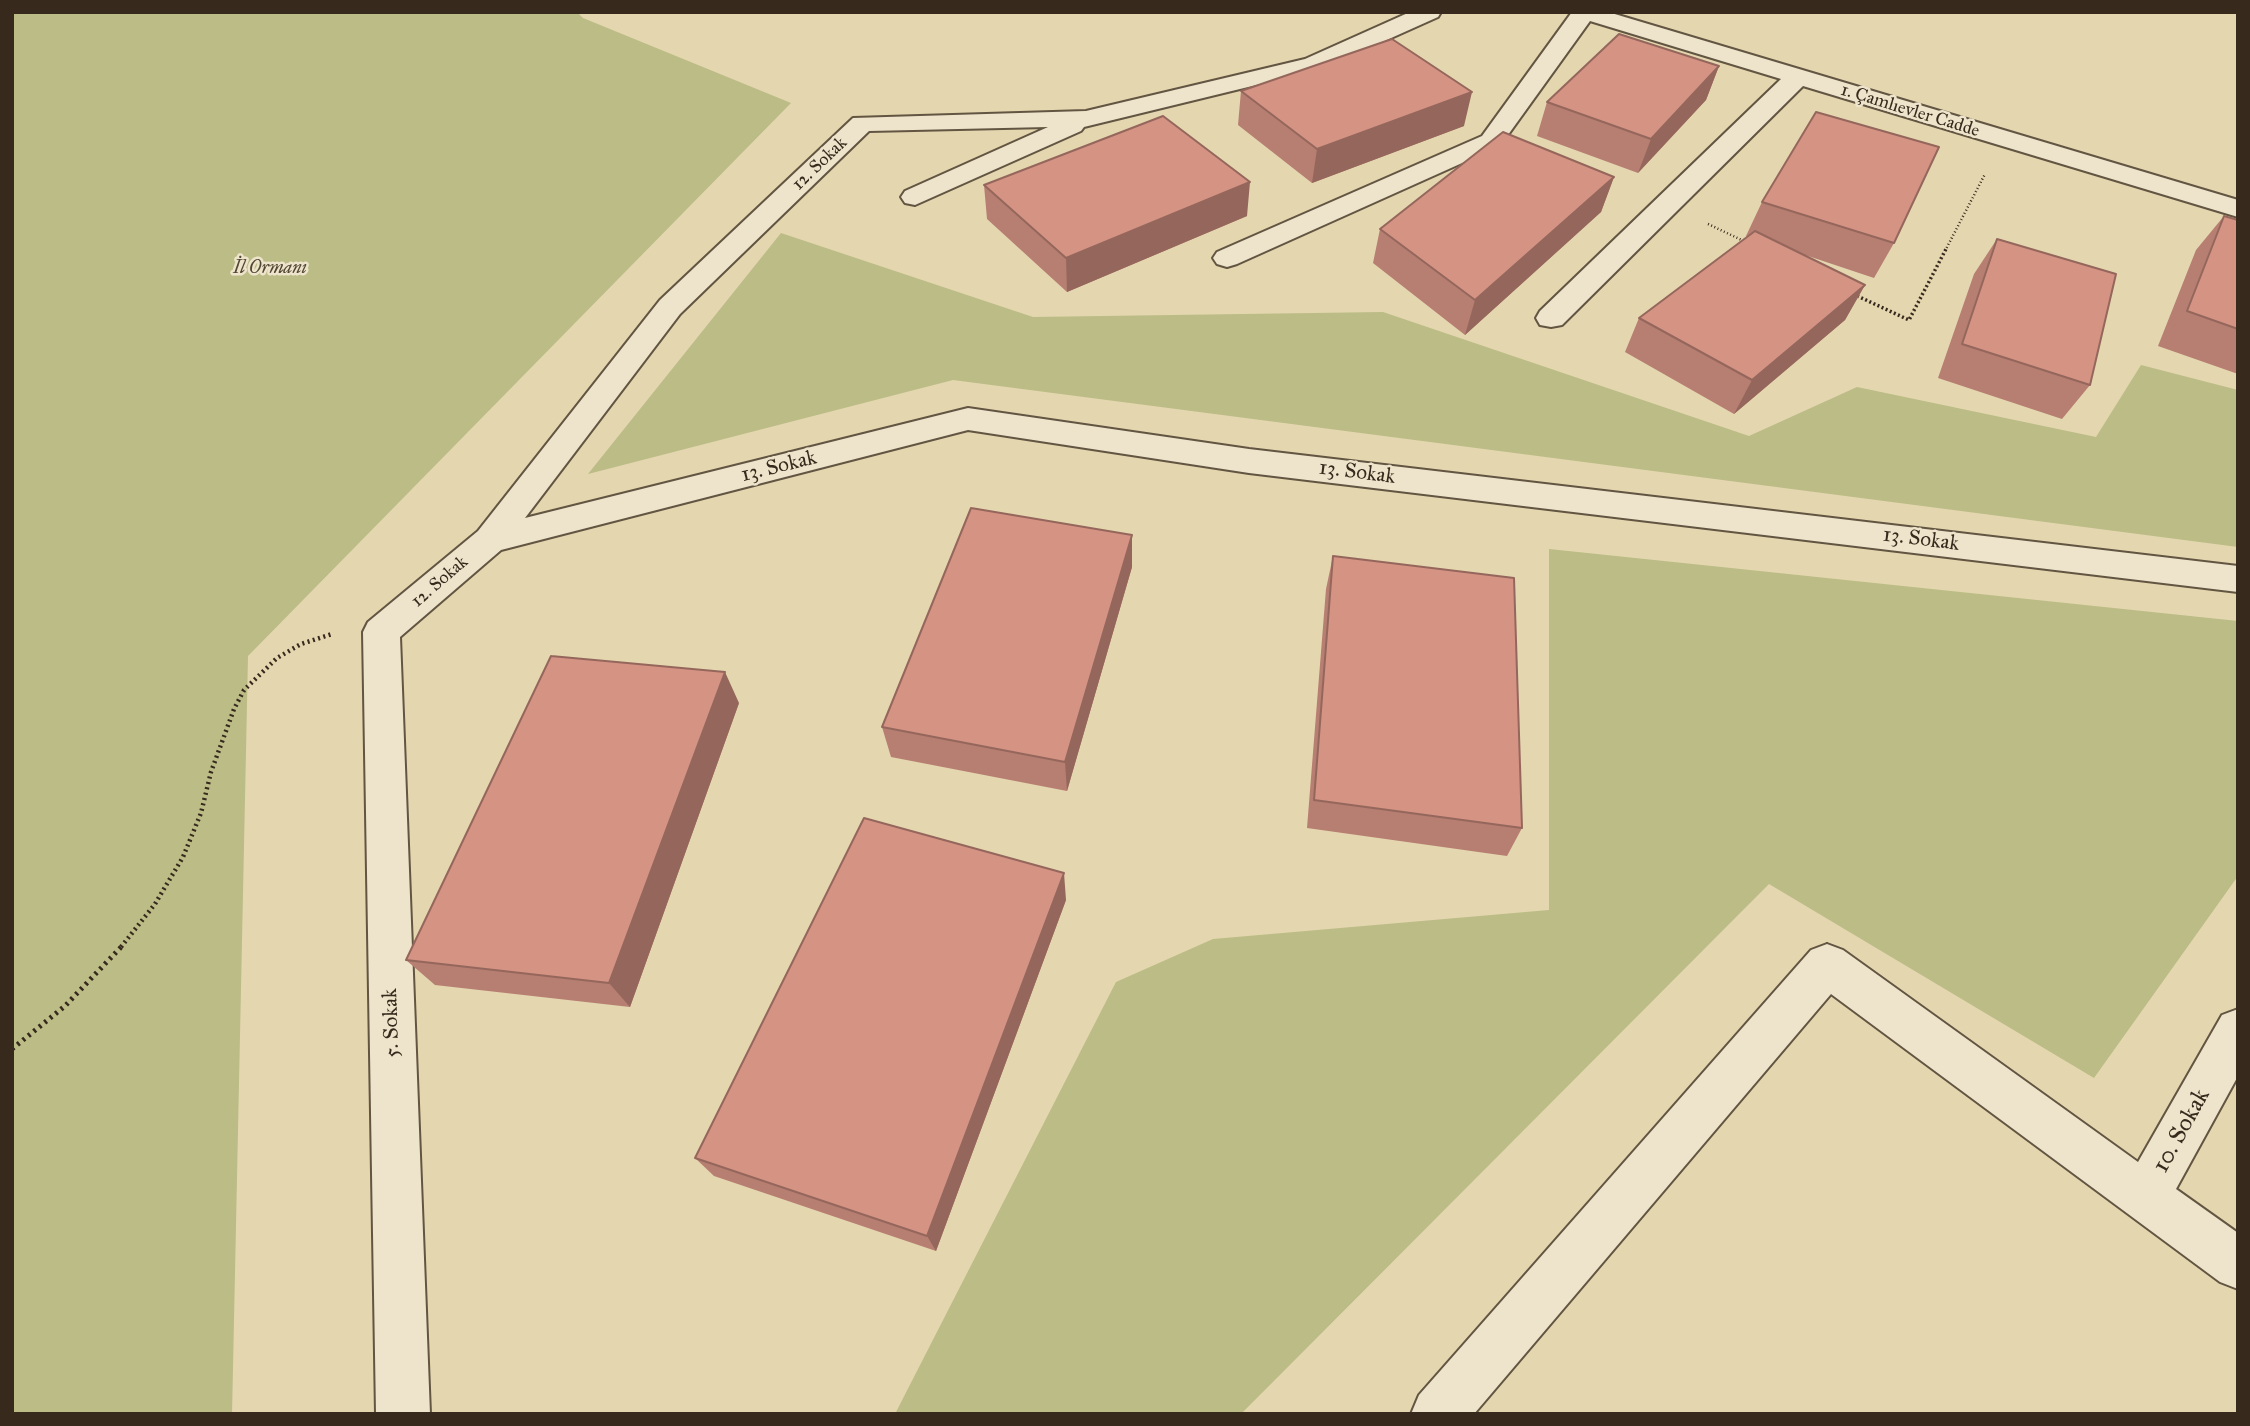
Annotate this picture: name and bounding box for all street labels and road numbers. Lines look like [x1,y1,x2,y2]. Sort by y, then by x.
street label: 1. Çamlıevler Cadde [1838,80,1982,142]
street label: 12. Sokak [788,133,852,195]
street label: 13. Sokak [739,446,819,488]
street label: 13. Sokak [1317,456,1397,490]
street label: 13. Sokak [1881,523,1961,557]
street label: 12. Sokak [407,552,473,612]
street label: 5. Sokak [378,988,406,1058]
street label: 10. Sokak [2147,1084,2217,1178]

